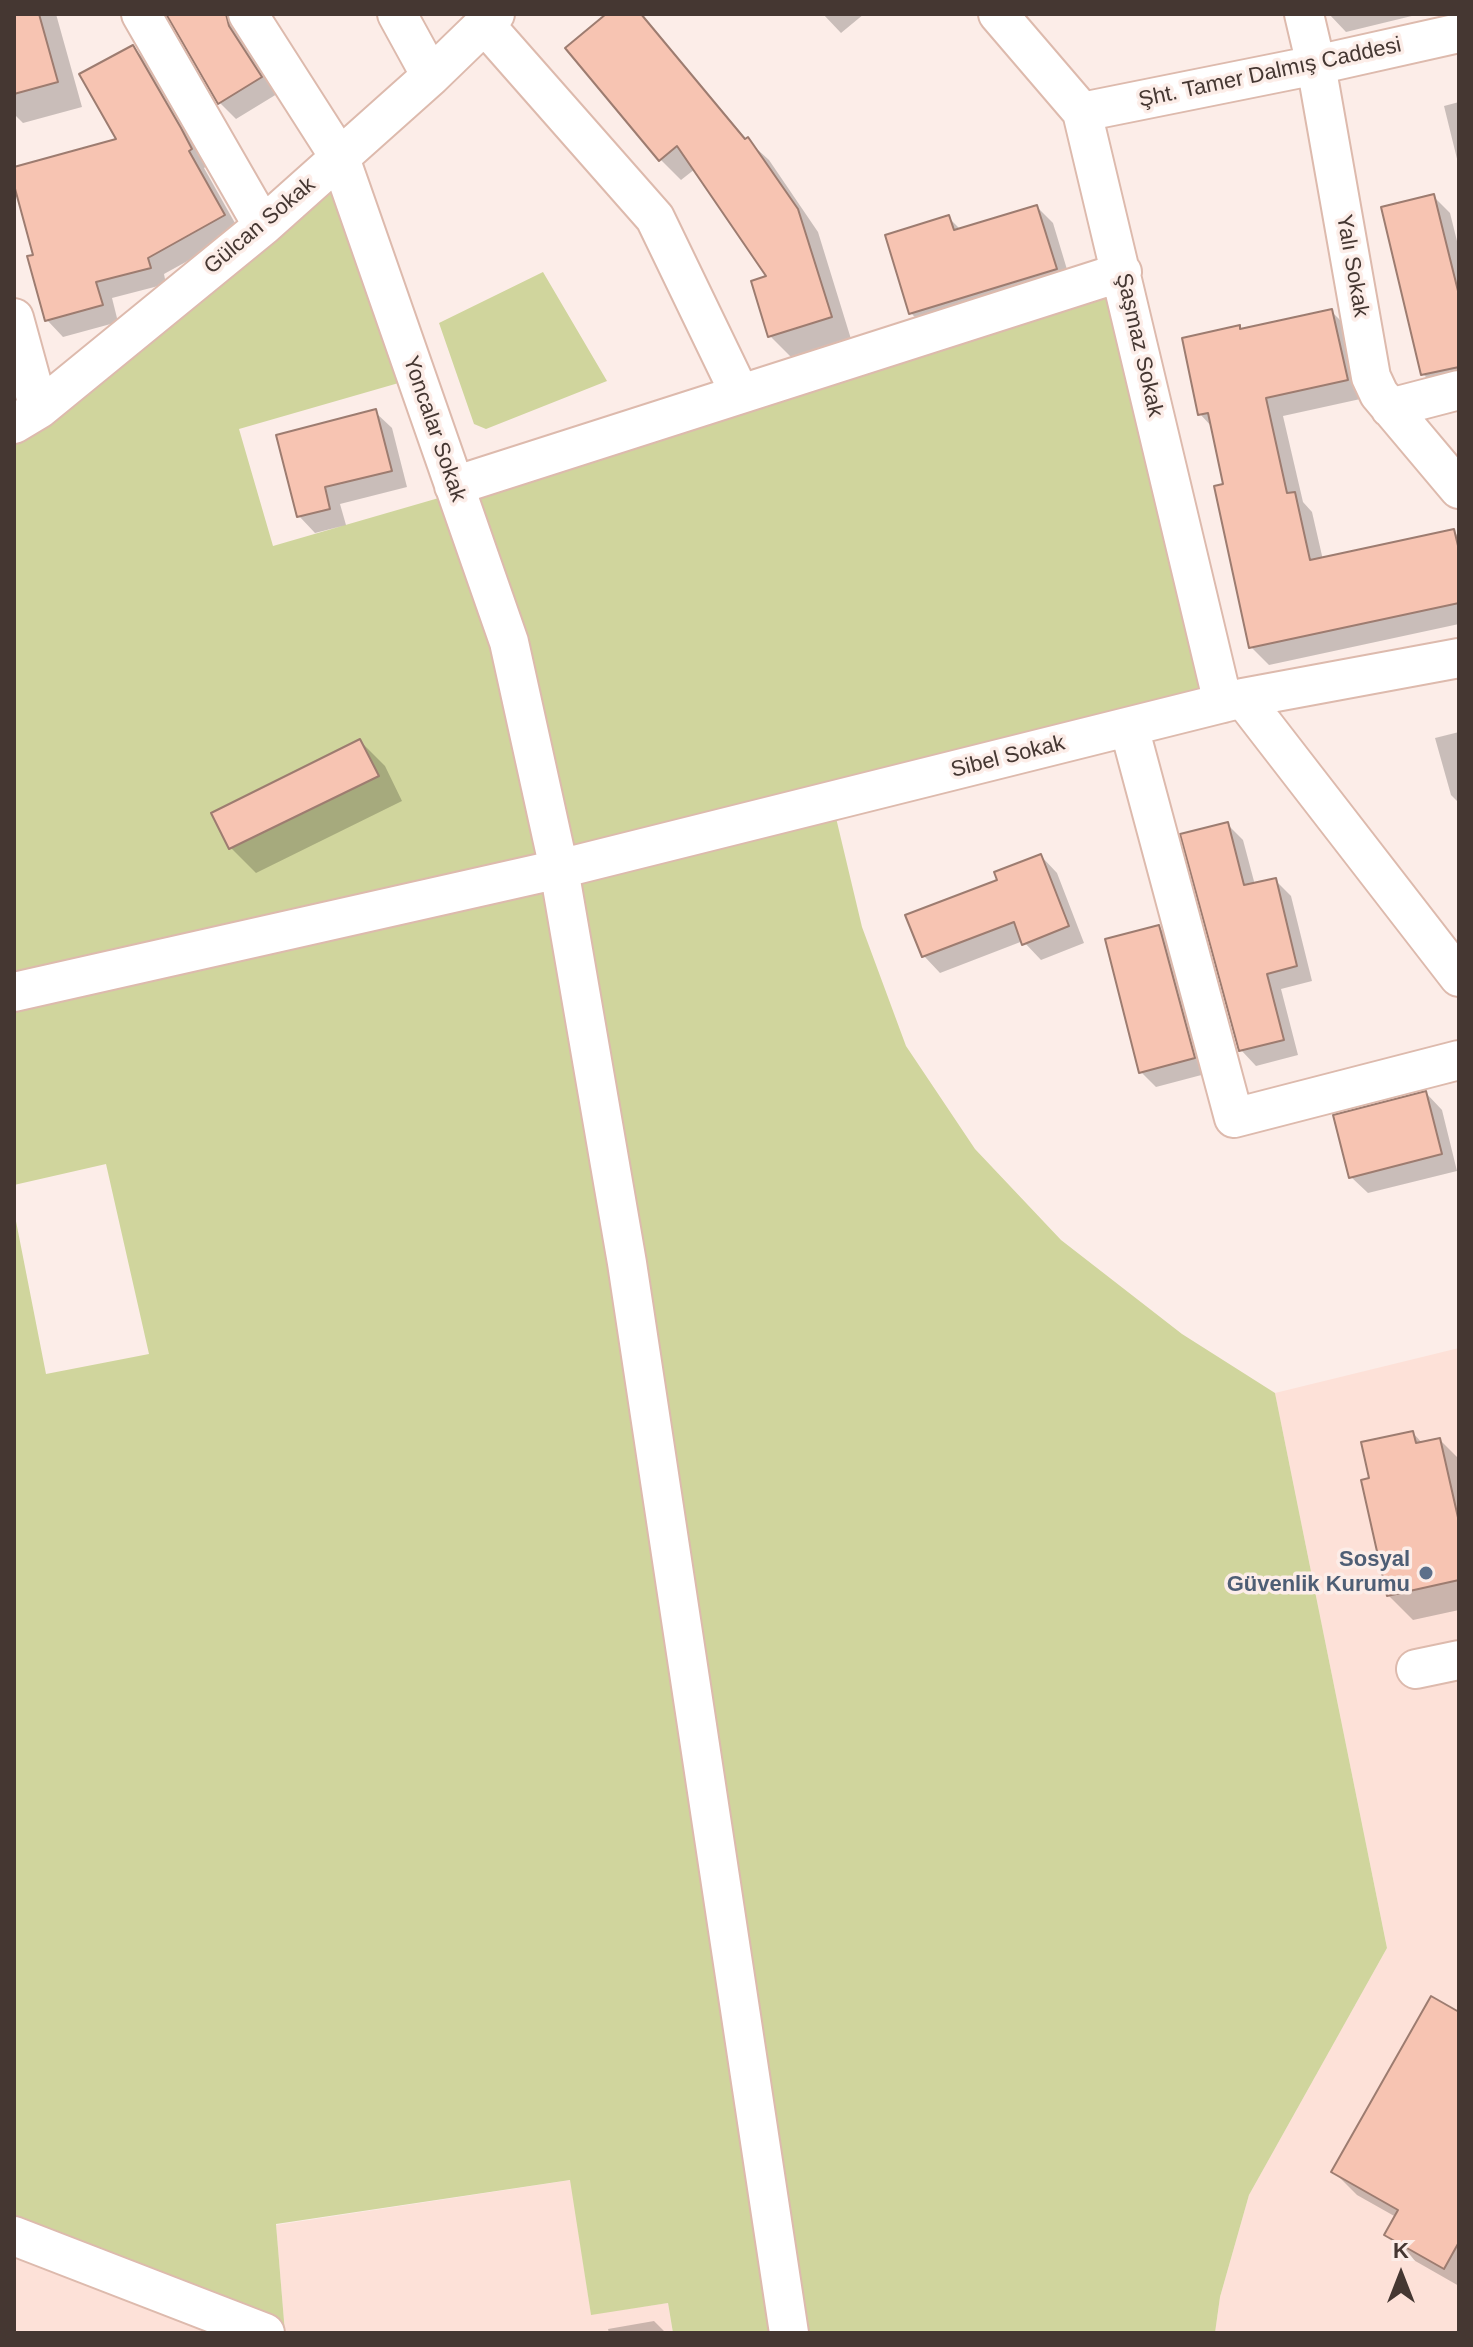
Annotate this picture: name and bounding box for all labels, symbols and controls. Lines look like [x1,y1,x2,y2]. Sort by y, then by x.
street label: Şht. Tamer Dalmış Caddesi [1136,32,1404,114]
street label: Gülcan Sokak [199,172,321,280]
street label: Yalı Sokak [1330,213,1374,319]
street label: Şaşmaz Sokak [1110,271,1168,419]
street label: Yoncalar Sokak [397,353,471,505]
street label: Sibel Sokak [948,730,1068,784]
place label: Sosyal Güvenlik Kurumu [1227,1547,1410,1598]
marker: Sosyal Güvenlik Kurumu [1417,1564,1435,1582]
north arrow [1361,2235,1441,2315]
text: K [1393,2238,1409,2263]

